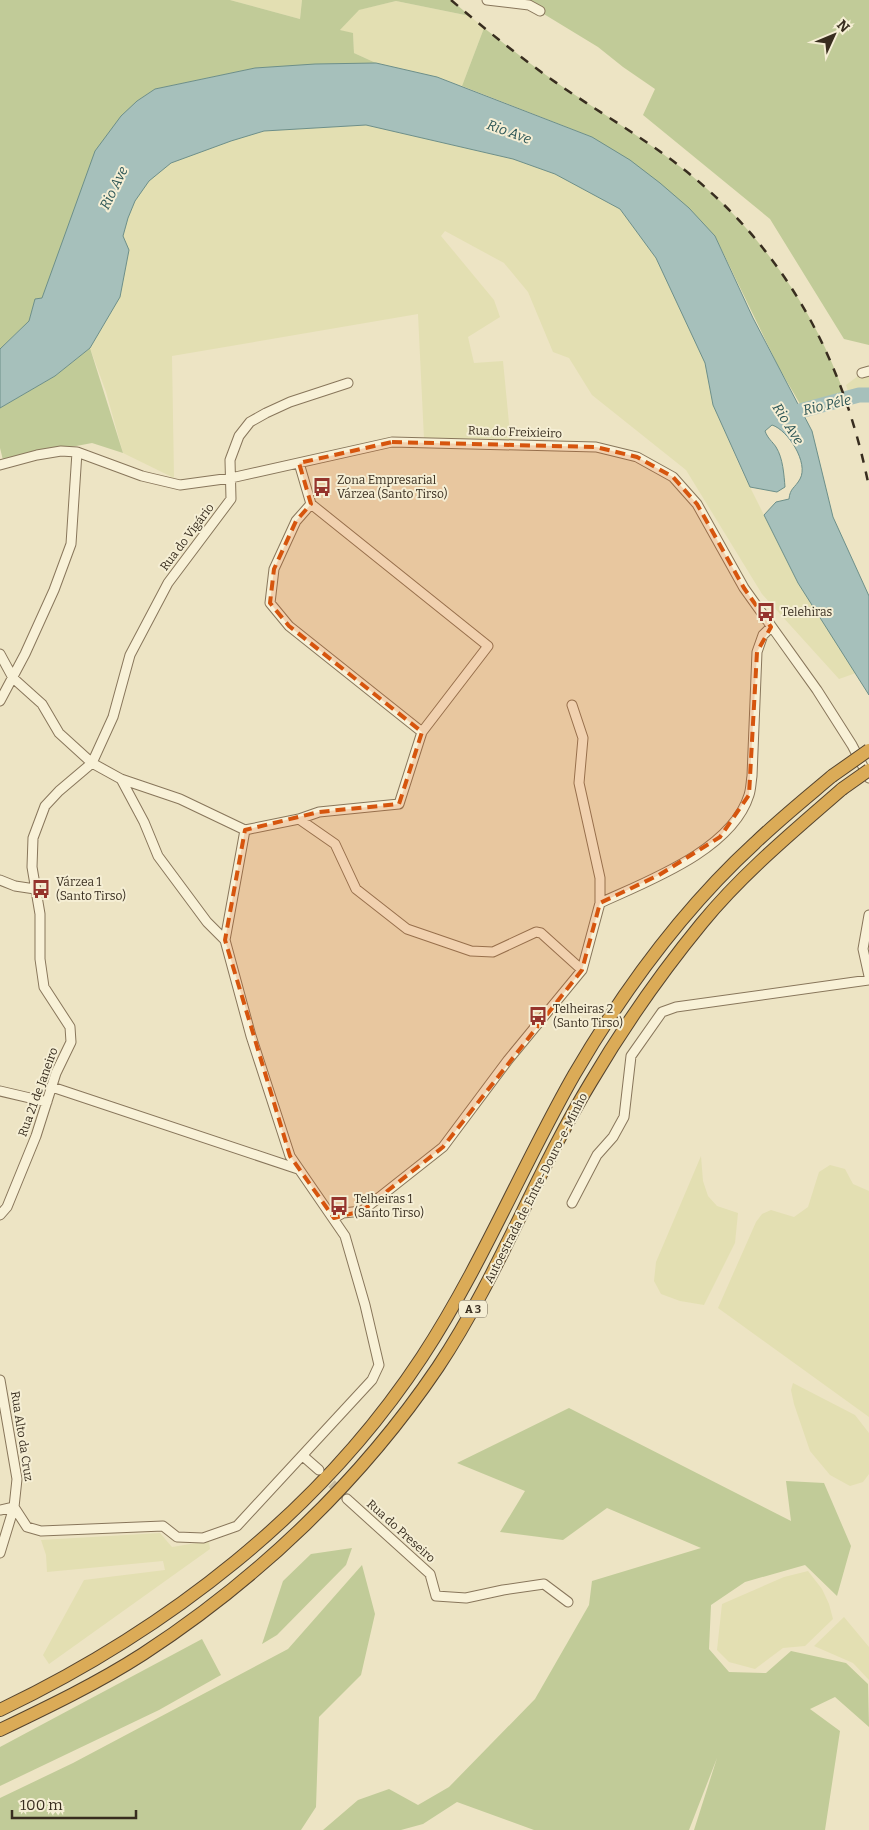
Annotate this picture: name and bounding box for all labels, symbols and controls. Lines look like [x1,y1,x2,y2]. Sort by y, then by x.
north arrow [809,10,859,60]
text: N [833,17,853,36]
water label: Rio Ave [485,116,533,148]
water label: Rio Ave [96,164,132,212]
water label: Rio Péle [801,391,853,419]
water label: Rio Ave [769,400,807,448]
street label: Rua do Freixieiro [468,423,562,441]
place label: Zona Empresarial Várzea (Santo Tirso) [337,473,448,501]
bus stop icon: Zona Empresarial Várzea (Santo Tirso) [311,476,333,498]
street label: Rua do Vigário [157,501,217,573]
bus stop icon: Telehiras [755,601,777,623]
place label: Telehiras [781,605,833,619]
place label: Várzea 1 (Santo Tirso) [56,875,126,903]
bus stop icon: Várzea 1 (Santo Tirso) [30,878,52,900]
place label: Telheiras 2 (Santo Tirso) [553,1002,623,1030]
bus stop icon: Telheiras 2 (Santo Tirso) [527,1005,549,1027]
street label: Rua 21 de Janeiro [15,1045,61,1139]
street label: Autoestrada de Entre-Douro-e-Minho [482,1090,590,1286]
place label: Telheiras 1 (Santo Tirso) [354,1192,424,1220]
bus stop icon: Telheiras 1 (Santo Tirso) [328,1195,350,1217]
road number: A 3 [459,1300,487,1318]
street label: Rua Alto da Cruz [8,1390,36,1482]
street label: Rua do Preseiro [364,1497,438,1565]
scale bar [12,1788,136,1820]
text: 100 m [20,1796,63,1814]

